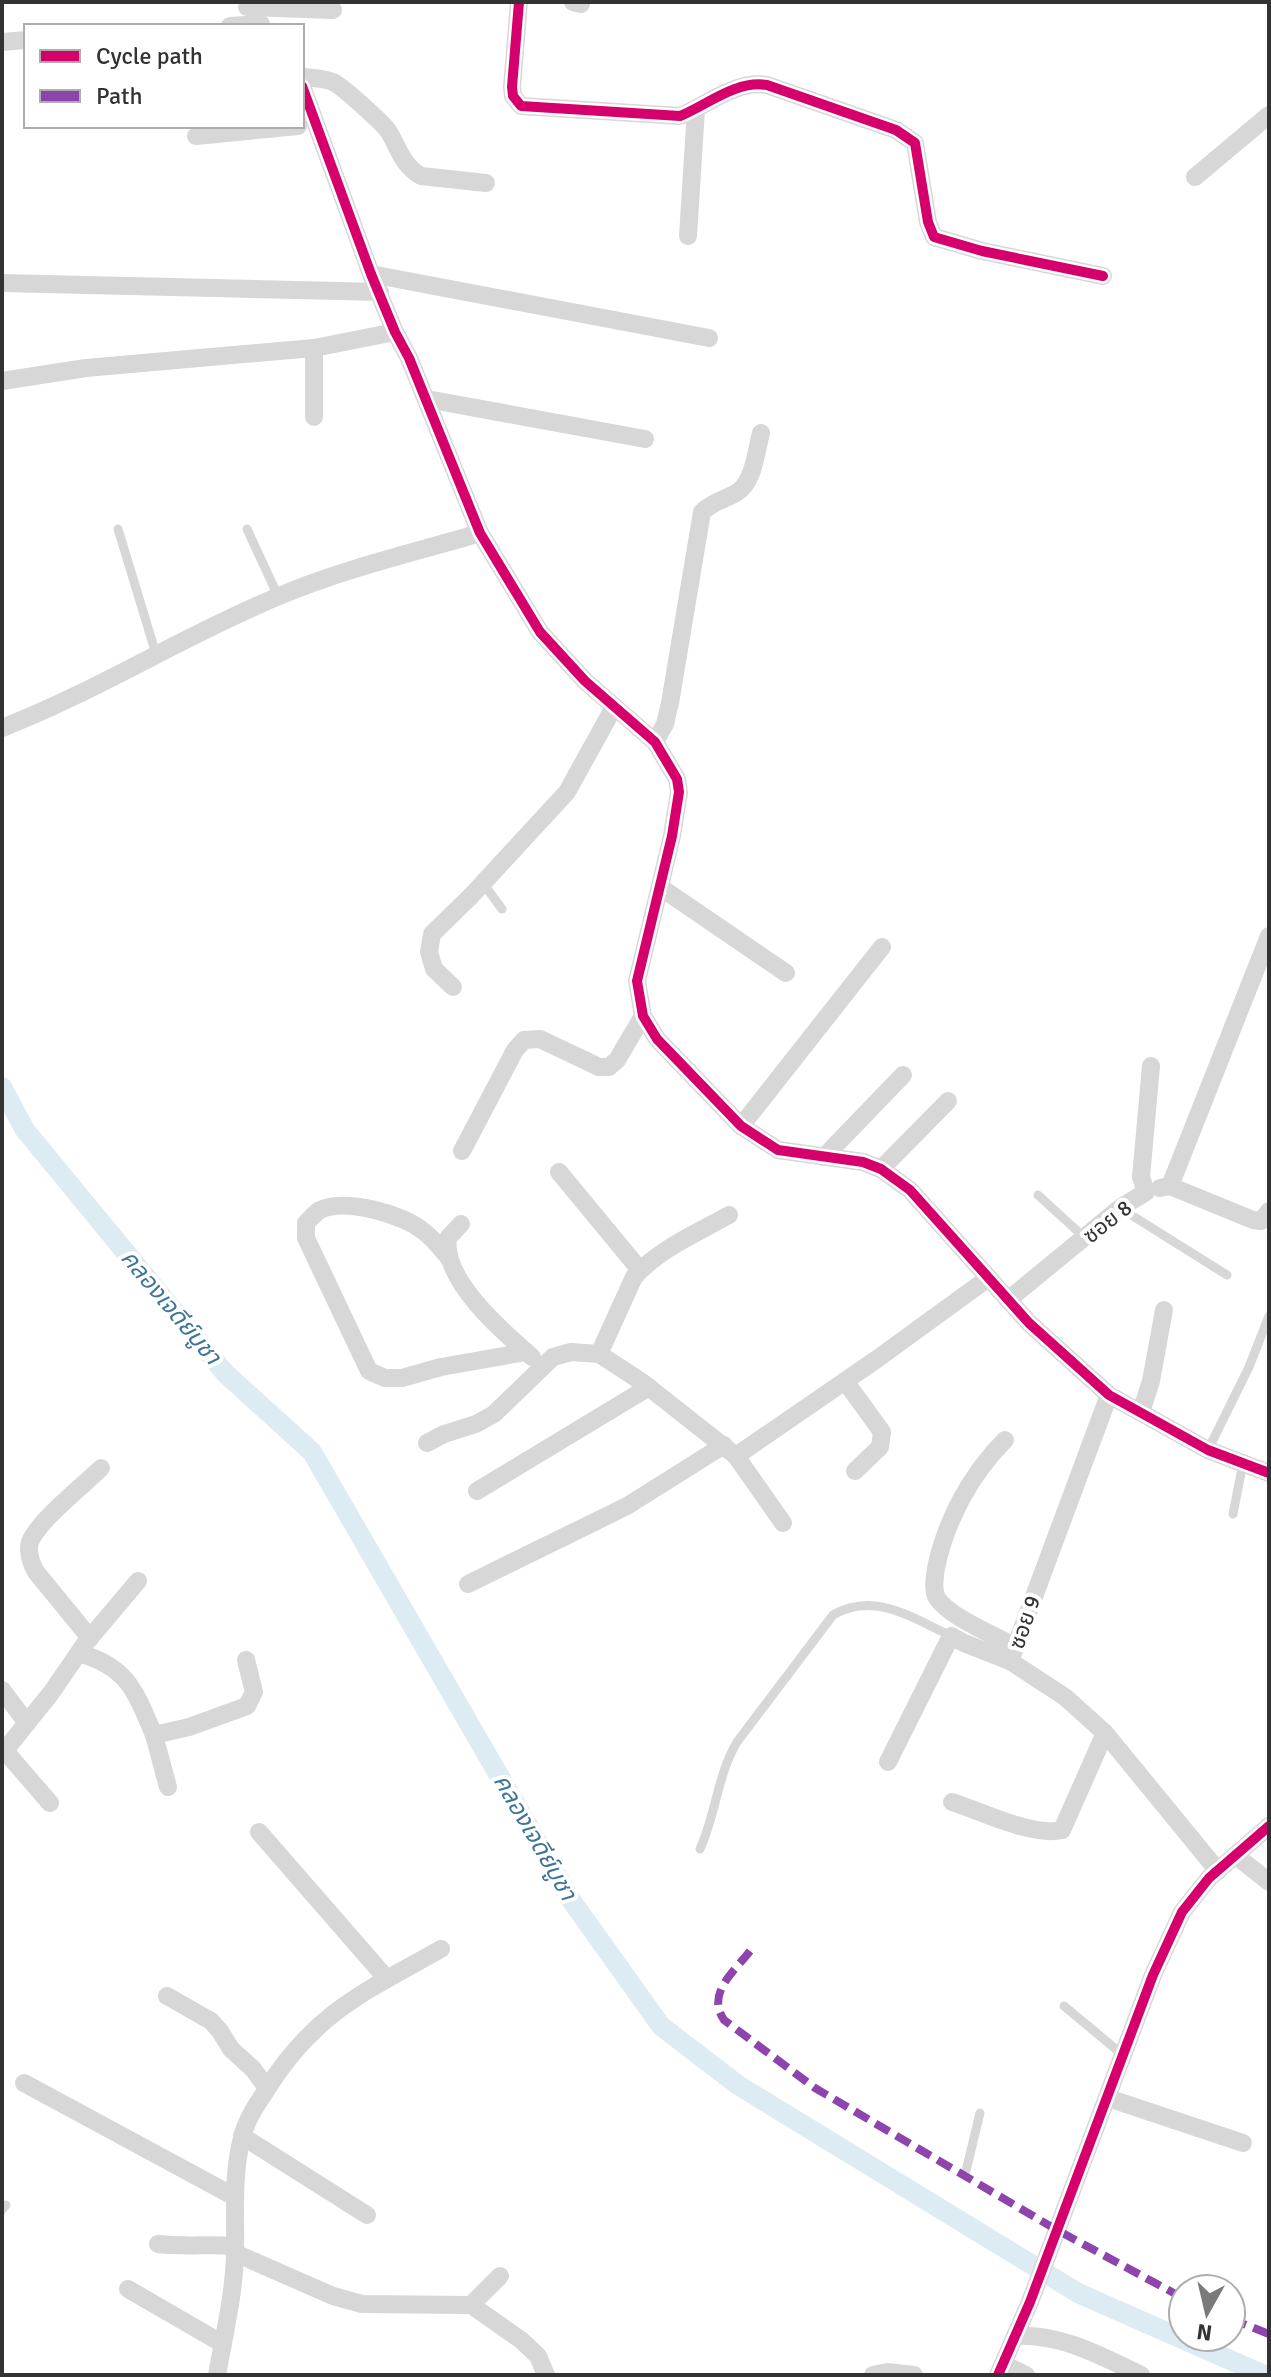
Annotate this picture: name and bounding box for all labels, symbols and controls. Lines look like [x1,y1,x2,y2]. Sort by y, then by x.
legend [24,24,304,128]
text: Cycle path [96,41,203,71]
text: Path [96,81,142,111]
street label: ซอย 8 [1077,1194,1137,1249]
water label: คลองเจดีย์บูชา [114,1243,229,1372]
street label: ซอย 9 [1003,1592,1046,1652]
water label: คลองเจดีย์บูชา [487,1769,584,1907]
north arrow [1167,2273,1247,2353]
text: N [1195,2318,1214,2347]

